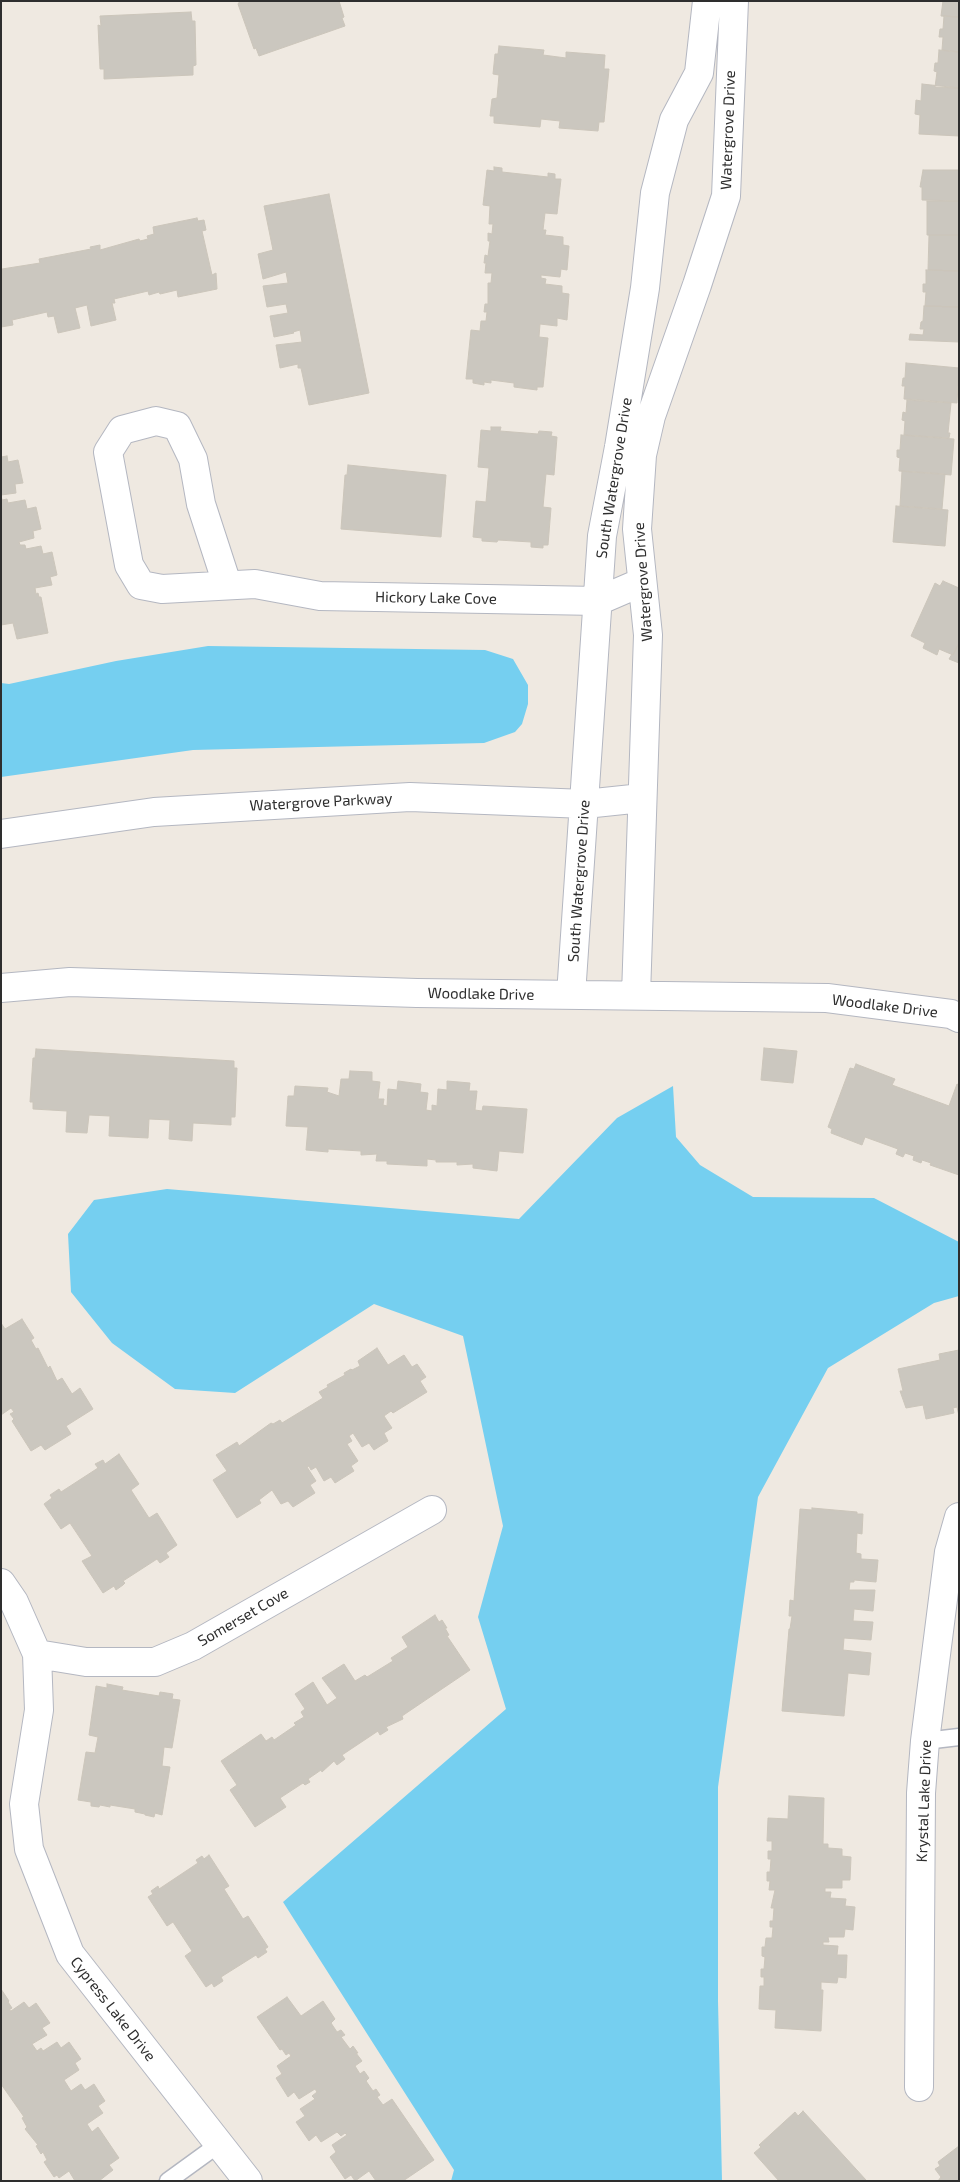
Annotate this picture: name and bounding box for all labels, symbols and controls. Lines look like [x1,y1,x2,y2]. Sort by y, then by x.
street label: Watergrove Drive [717,70,739,190]
street label: South Watergrove Drive [592,396,636,560]
street label: Watergrove Drive [630,522,656,642]
street label: Hickory Lake Cove [375,588,497,608]
street label: Watergrove Parkway [249,789,393,815]
street label: South Watergrove Drive [564,799,594,963]
street label: Woodlake Drive [428,984,534,1004]
street label: Woodlake Drive [831,991,939,1021]
street label: Somerset Cove [194,1584,292,1650]
street label: Krystal Lake Drive [913,1739,935,1863]
street label: Cypress Lake Drive [67,1953,159,2065]

